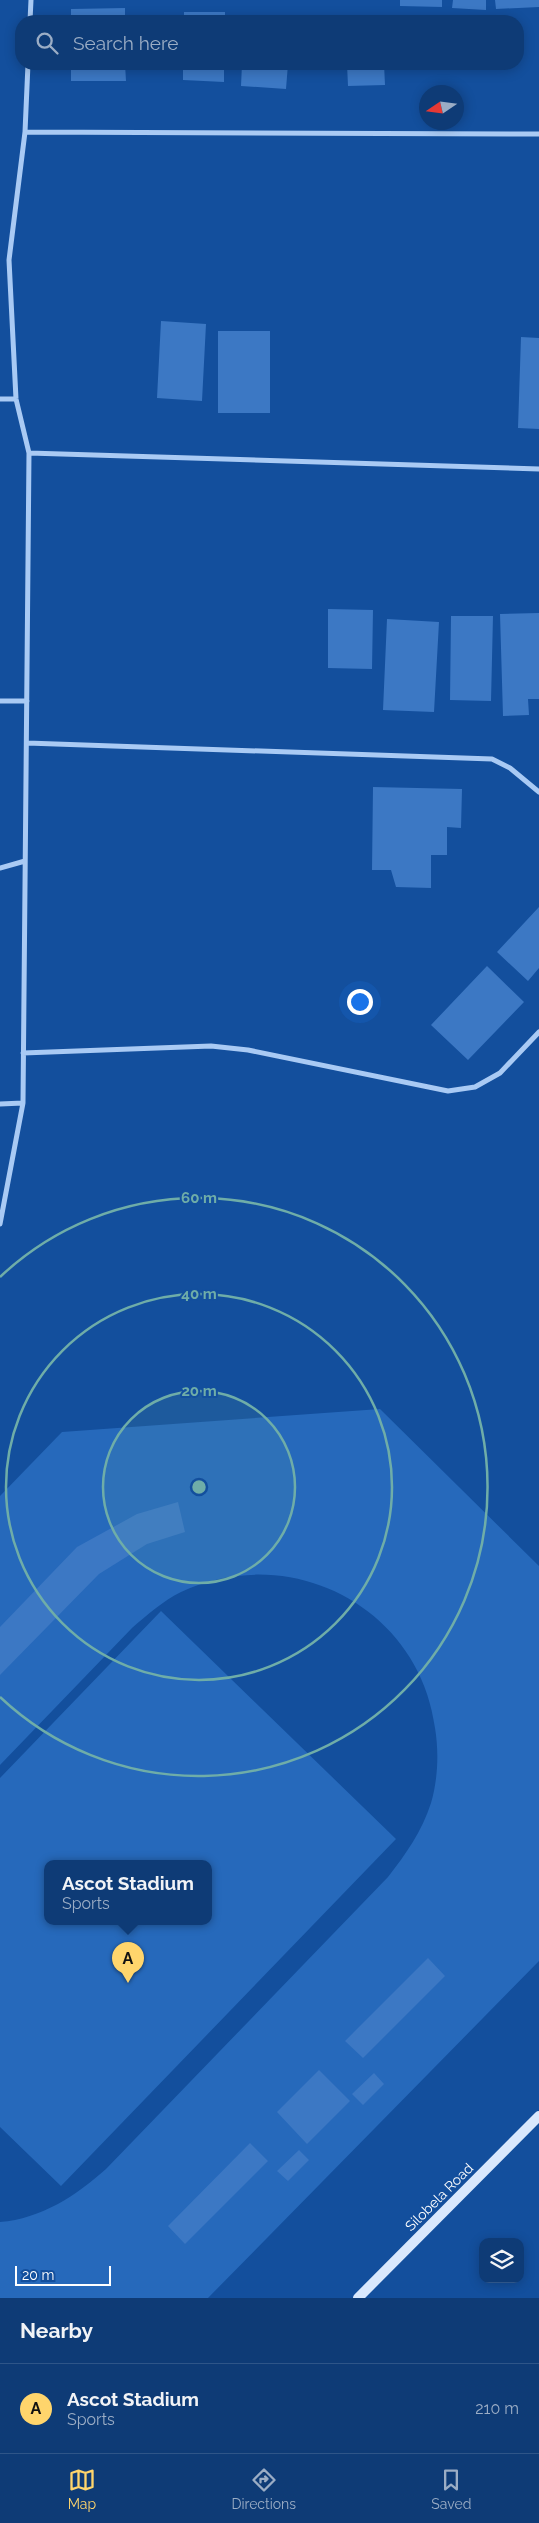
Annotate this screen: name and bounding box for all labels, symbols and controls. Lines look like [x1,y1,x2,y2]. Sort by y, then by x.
search box [15,15,524,70]
icon: search [33,29,61,57]
text: Search here [73,32,179,54]
north arrow [419,85,464,130]
your location [347,989,373,1015]
text: 60 m [181,1189,217,1207]
text: 40 m [181,1285,217,1303]
text: 20 m [181,1382,217,1400]
centre of rings [190,1478,208,1496]
popup [44,1860,212,1925]
text: Ascot Stadium [62,1872,194,1894]
text: Sports [62,1894,110,1913]
pin: A [112,1942,144,1983]
street label: Silobela Road [402,2160,476,2234]
map controls [479,2238,524,2283]
button: layers [479,2238,524,2283]
scale bar [15,2263,111,2286]
text: 20 m [22,2267,54,2283]
text: Nearby [20,2318,93,2343]
text: Ascot Stadium [67,2388,199,2410]
text: A [31,2399,41,2418]
text: 210 m [475,2399,519,2418]
text: Sports [67,2410,115,2429]
tab: Map [68,2466,96,2512]
tab: Directions [231,2466,296,2512]
tab: Saved [431,2466,471,2512]

